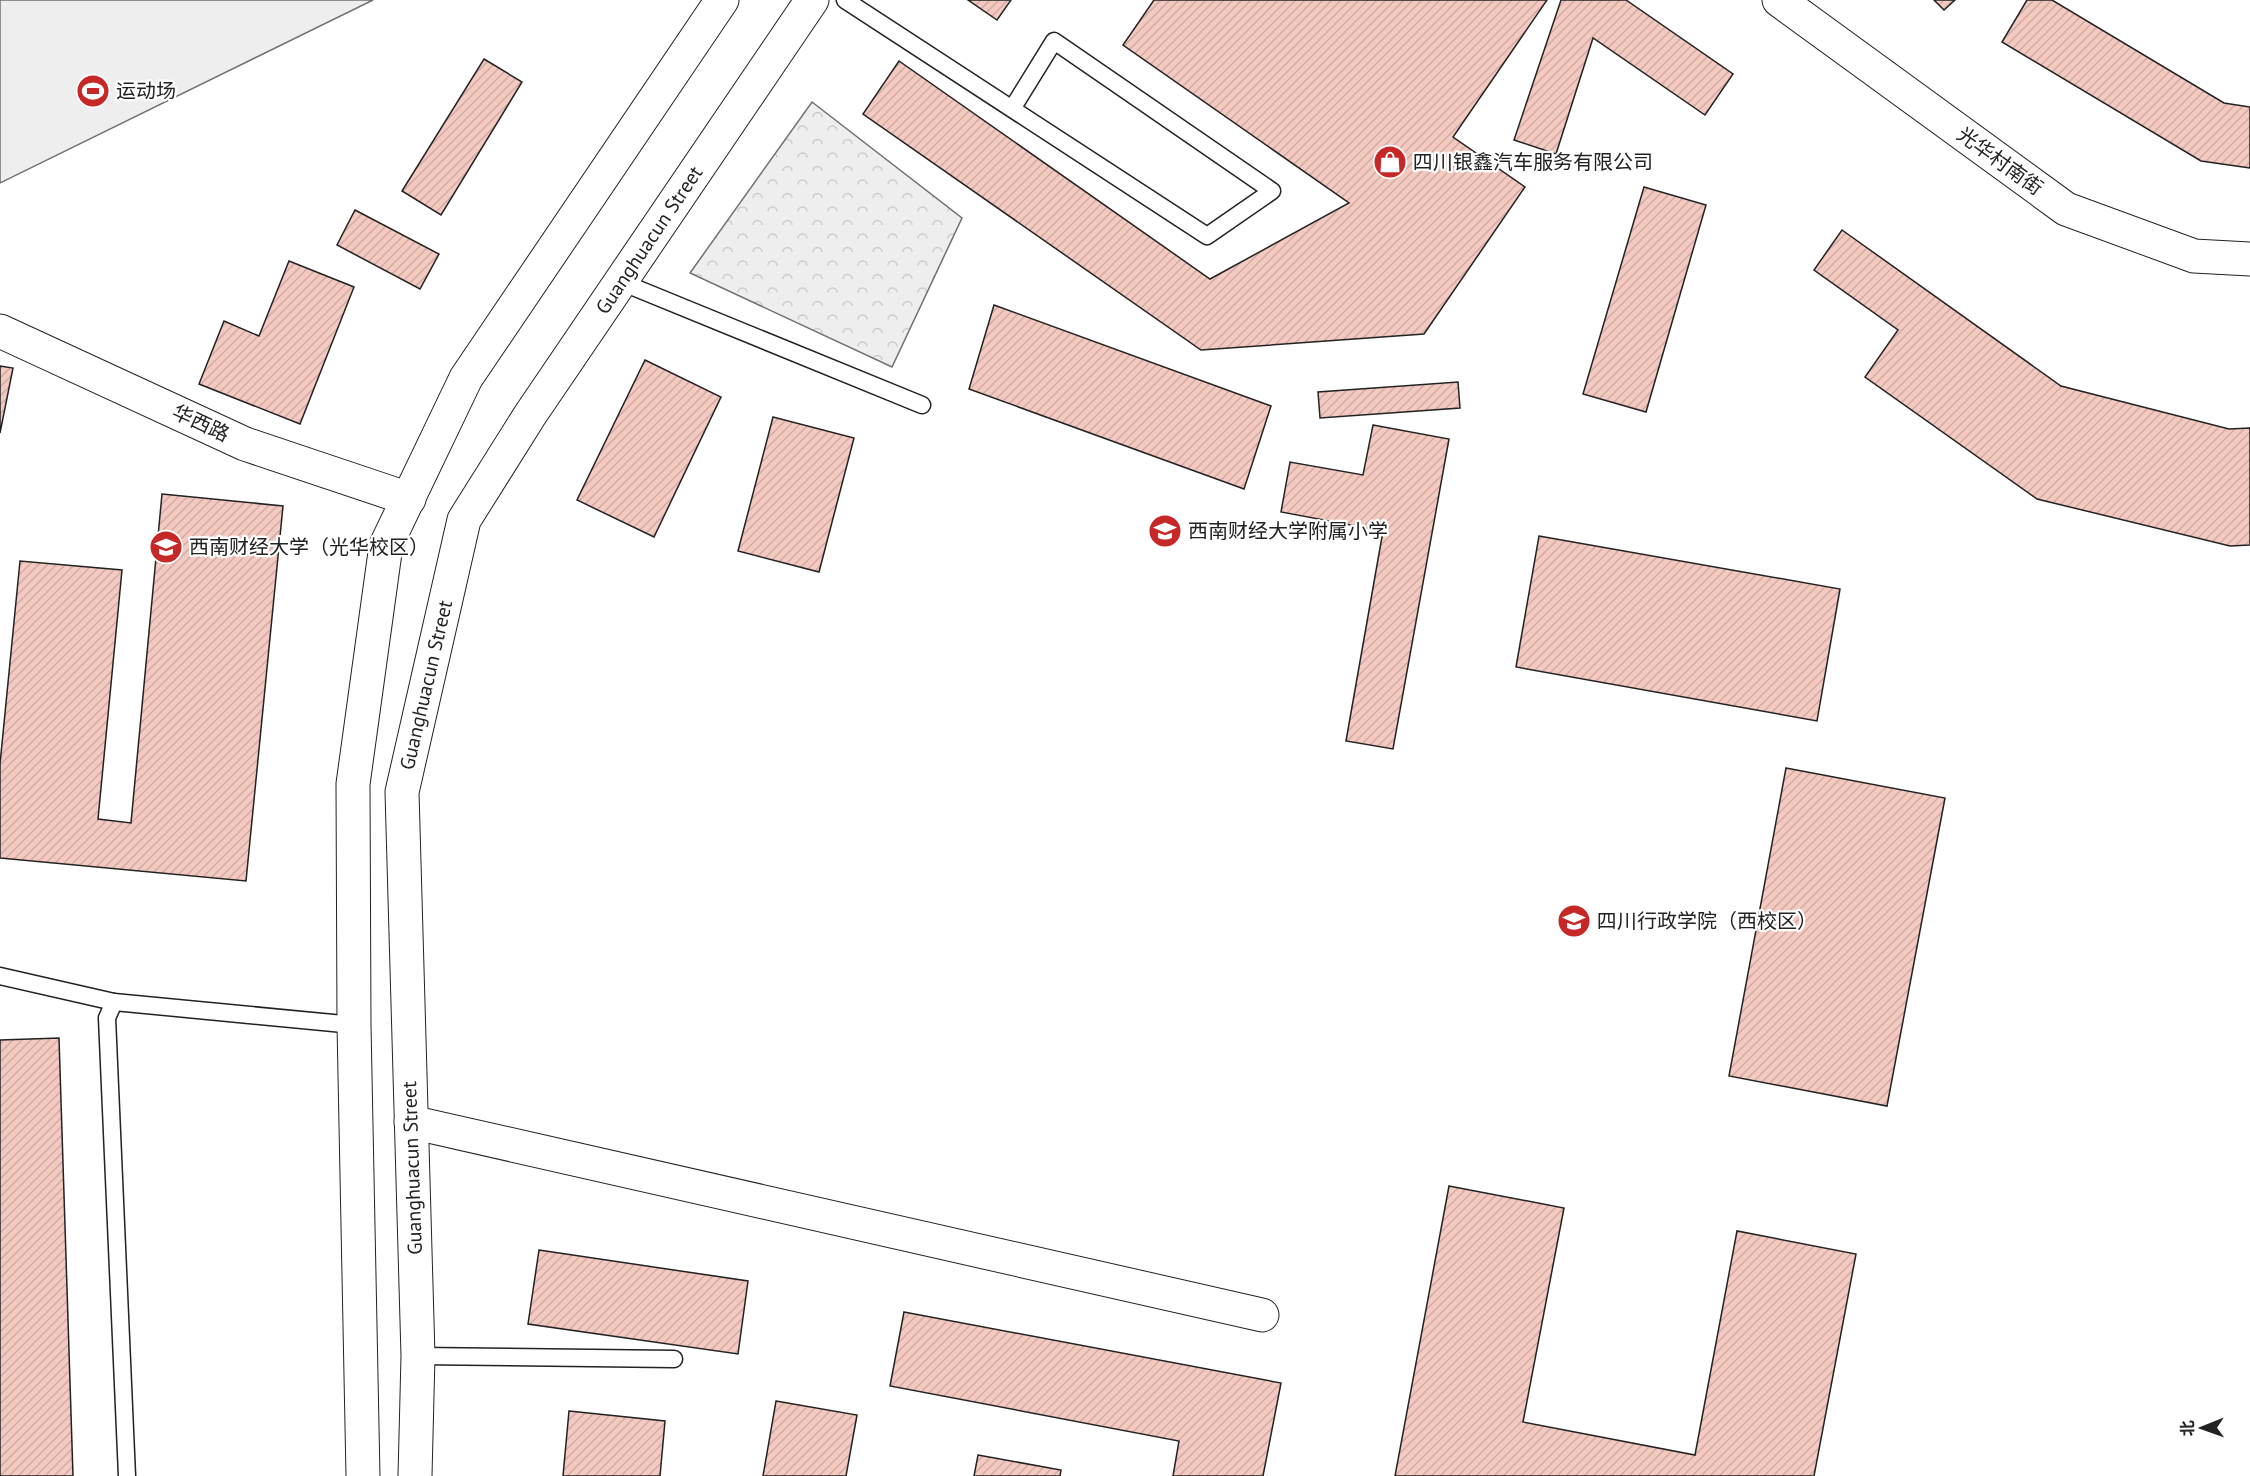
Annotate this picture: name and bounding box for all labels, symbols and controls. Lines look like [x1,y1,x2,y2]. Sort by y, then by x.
sports icon: 运动场 [75,73,111,109]
place label: 运动场 [116,78,176,104]
street label: 光华村南街 [1952,121,2048,201]
shop icon: 四川银鑫汽车服务有限公司 [1372,144,1408,180]
place label: 四川银鑫汽车服务有限公司 [1413,149,1653,175]
street label: Guanghuacun Street [590,161,708,319]
street label: 华西路 [168,399,234,447]
school or university icon: 西南财经大学附属小学 [1147,513,1183,549]
place label: 西南财经大学附属小学 [1188,518,1388,544]
school or university icon: 西南财经大学（光华校区） [148,529,184,565]
place label: 西南财经大学（光华校区） [189,534,429,560]
street label: Guanghuacun Street [394,597,458,772]
school or university icon: 四川行政学院（西校区） [1556,903,1592,939]
place label: 四川行政学院（西校区） [1597,908,1817,934]
street label: Guanghuacun Street [396,1081,428,1255]
north arrow [2172,1398,2232,1458]
text: 北 [2177,1420,2197,1436]

